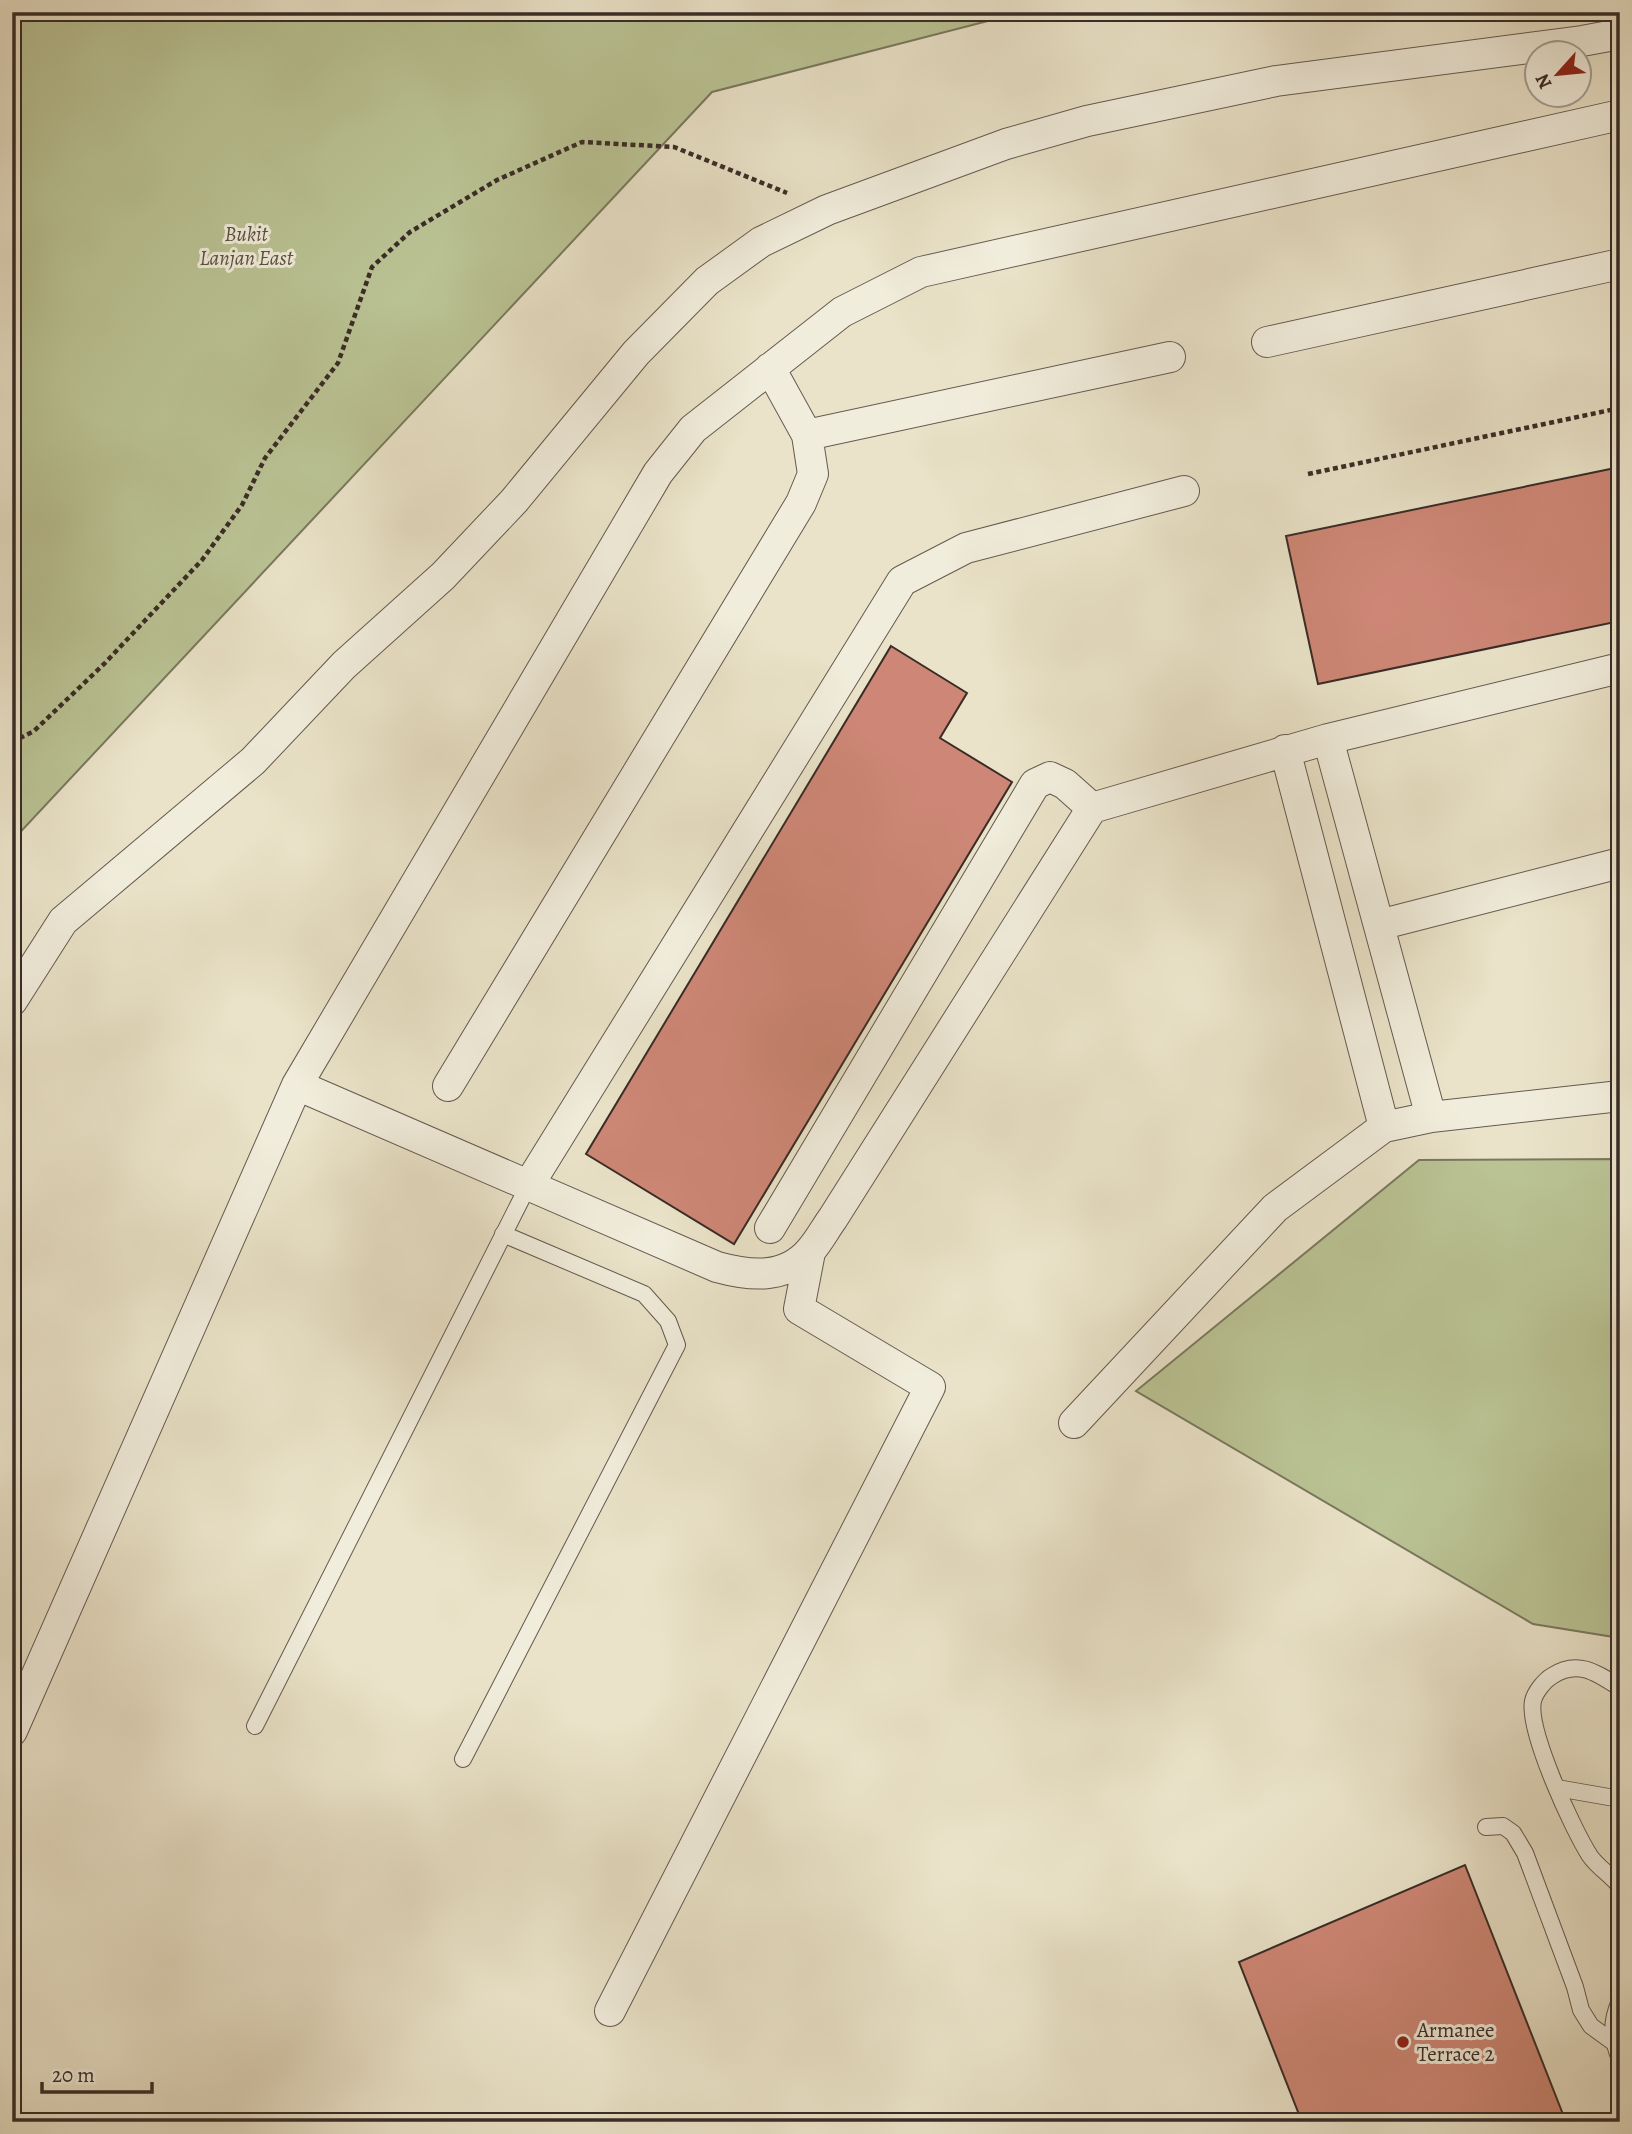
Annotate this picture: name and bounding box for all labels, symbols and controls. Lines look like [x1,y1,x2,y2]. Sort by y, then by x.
north arrow [1524,38,1594,108]
text: N [1529,69,1558,93]
park label: Bukit Lanjan East [199,220,294,272]
place label: Armanee Terrace 2 [1416,2016,1494,2068]
marker: Armanee Terrace 2 [1395,2034,1411,2050]
scale bar [42,2050,152,2094]
text: 20 m [52,2061,95,2089]

